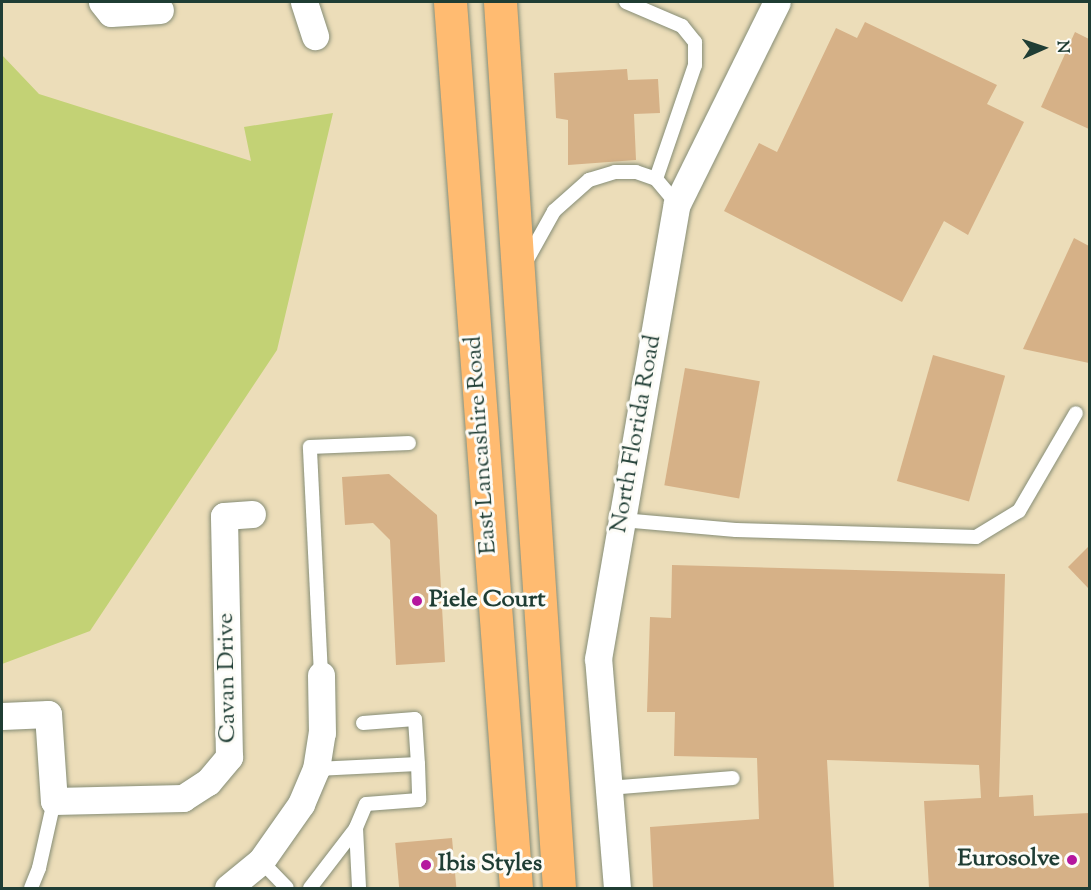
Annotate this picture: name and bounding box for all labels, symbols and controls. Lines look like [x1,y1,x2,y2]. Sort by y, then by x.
north arrow [1013,18,1073,78]
text: N [1050,40,1073,54]
street label: North Florida Road [605,333,669,535]
street label: East Lancashire Road [460,335,504,555]
place label: Piele Court [429,587,546,615]
marker: Piele Court [410,594,424,608]
street label: Cavan Drive [212,613,244,743]
place label: Eurosolve [958,846,1060,874]
place label: Ibis Styles [438,851,542,879]
marker: Eurosolve [1065,853,1079,867]
marker: Ibis Styles [419,858,433,872]

